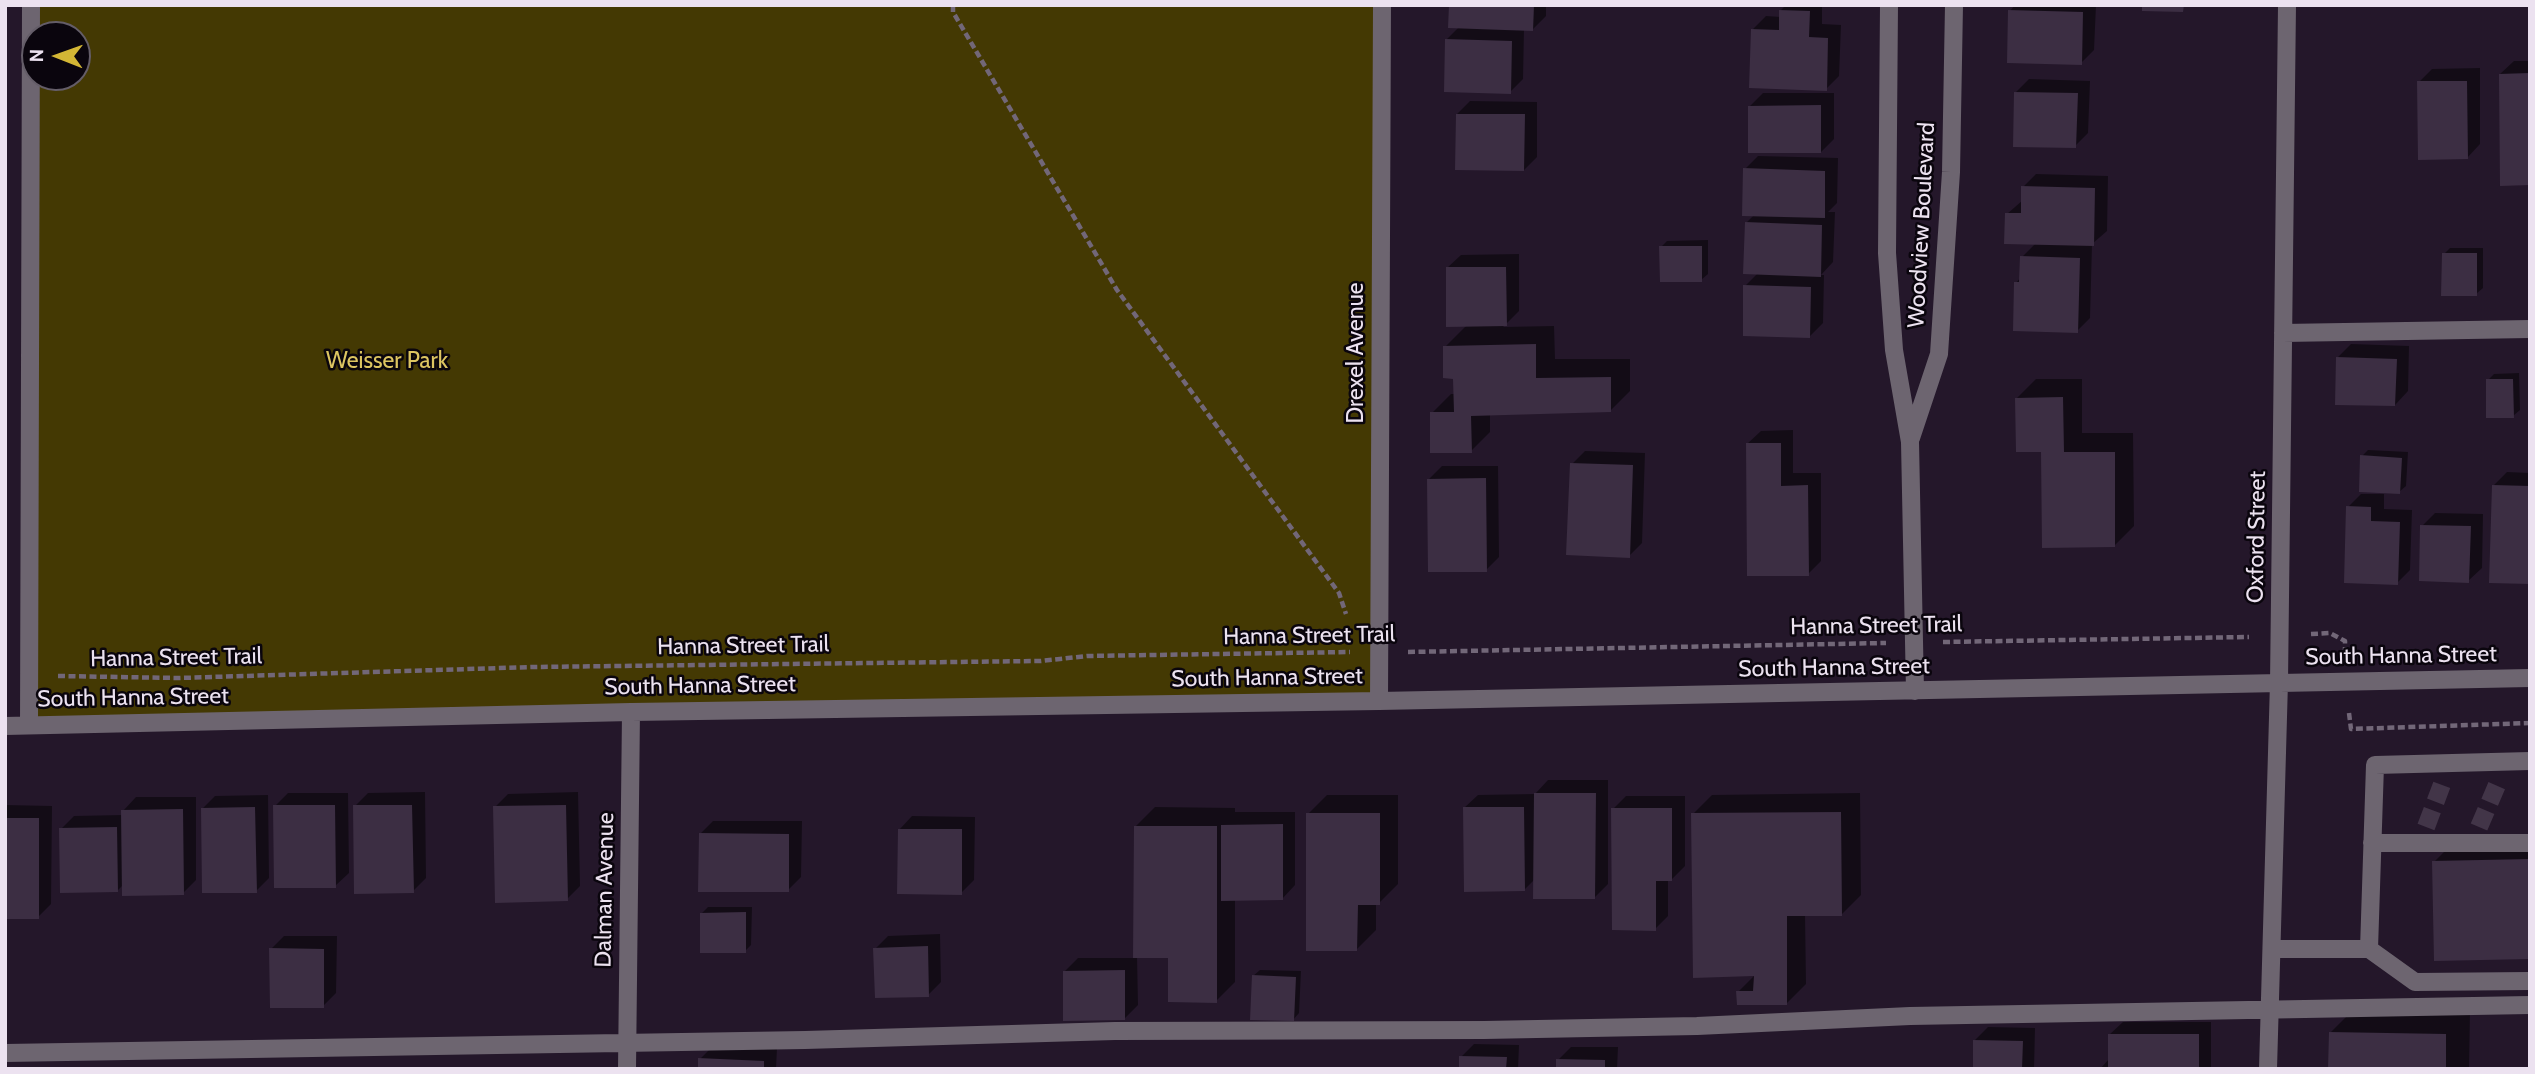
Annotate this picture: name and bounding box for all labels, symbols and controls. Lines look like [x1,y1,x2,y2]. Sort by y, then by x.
north arrow [21,21,91,91]
text: N [25,49,48,63]
street label: Woodview Boulevard [1903,121,1941,329]
street label: Drexel Avenue [1342,283,1370,423]
park label: Weisser Park [326,347,448,375]
street label: Oxford Street [2242,471,2272,603]
street label: Hanna Street Trail [1790,611,1962,641]
street label: Hanna Street Trail [1223,621,1395,651]
street label: Hanna Street Trail [657,631,829,661]
street label: South Hanna Street [2305,641,2497,671]
street label: Hanna Street Trail [90,643,262,673]
street label: South Hanna Street [1738,653,1930,683]
street label: South Hanna Street [1171,663,1363,693]
street label: South Hanna Street [604,671,796,701]
street label: South Hanna Street [37,683,229,713]
street label: Dalman Avenue [590,812,620,968]

